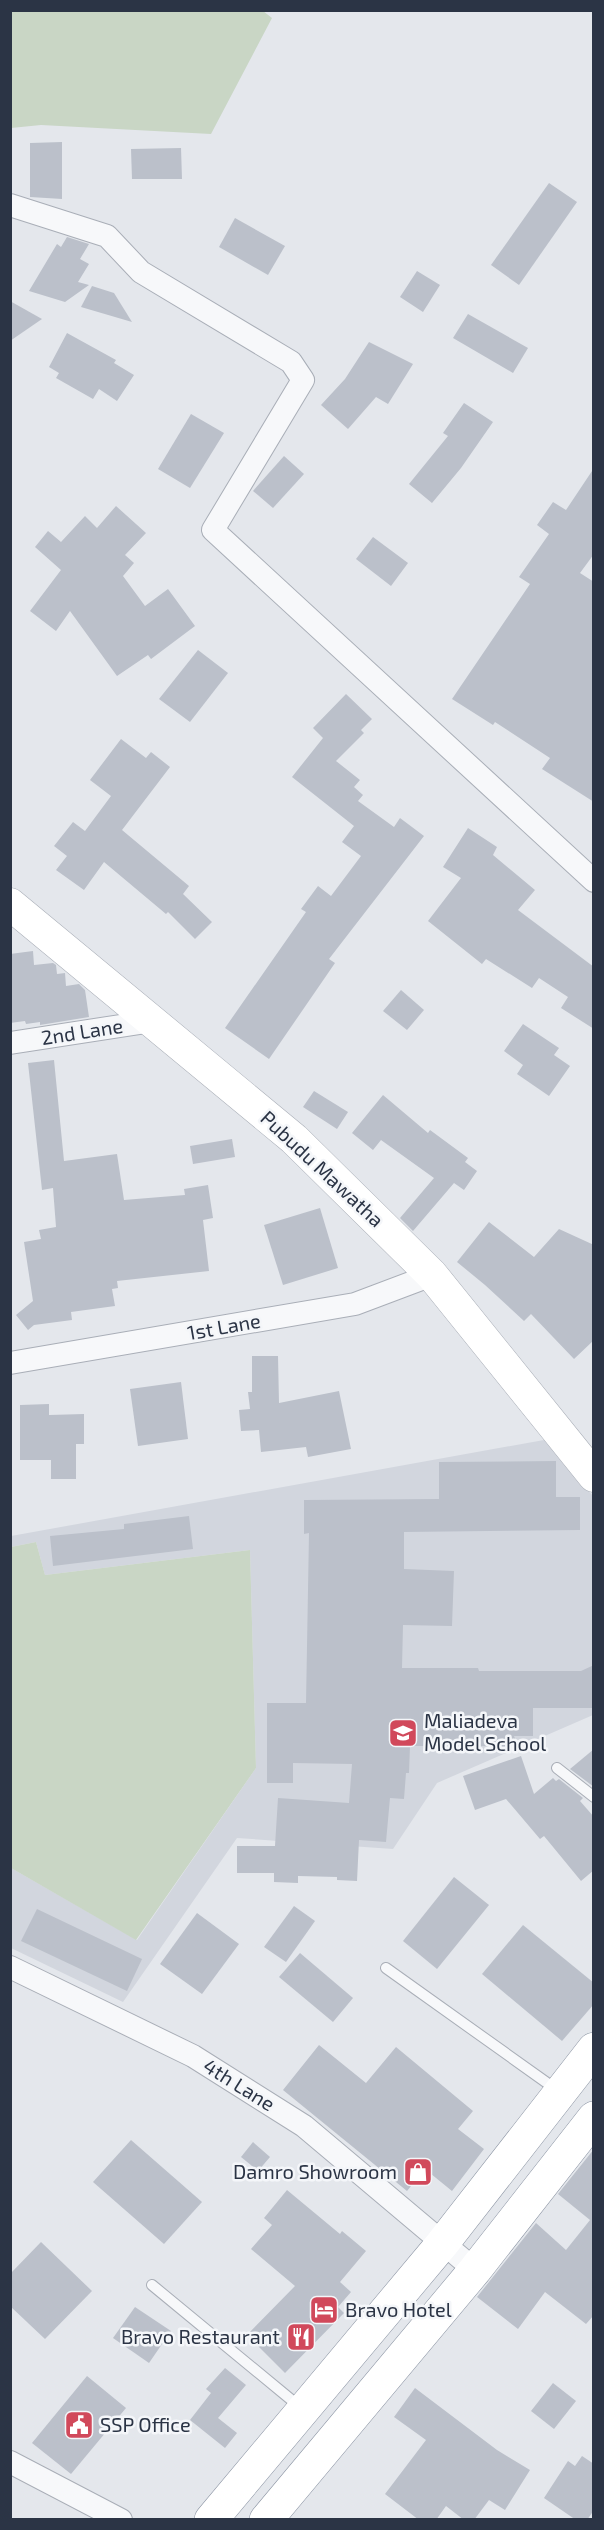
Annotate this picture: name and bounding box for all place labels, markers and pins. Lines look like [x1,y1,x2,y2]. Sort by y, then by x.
place label: Maliadeva Model School [424,1708,546,1755]
school or university icon: Maliadeva Model School [387,1717,419,1749]
shop icon: Damro Showroom [402,2156,434,2188]
place label: Damro Showroom [233,2159,397,2183]
hotel icon: Bravo Hotel [308,2294,340,2326]
place label: Bravo Hotel [345,2297,452,2321]
restaurant icon: Bravo Restaurant [285,2321,317,2353]
place label: Bravo Restaurant [121,2324,280,2348]
public building icon: SSP Office [63,2409,95,2441]
place label: SSP Office [100,2412,191,2436]

